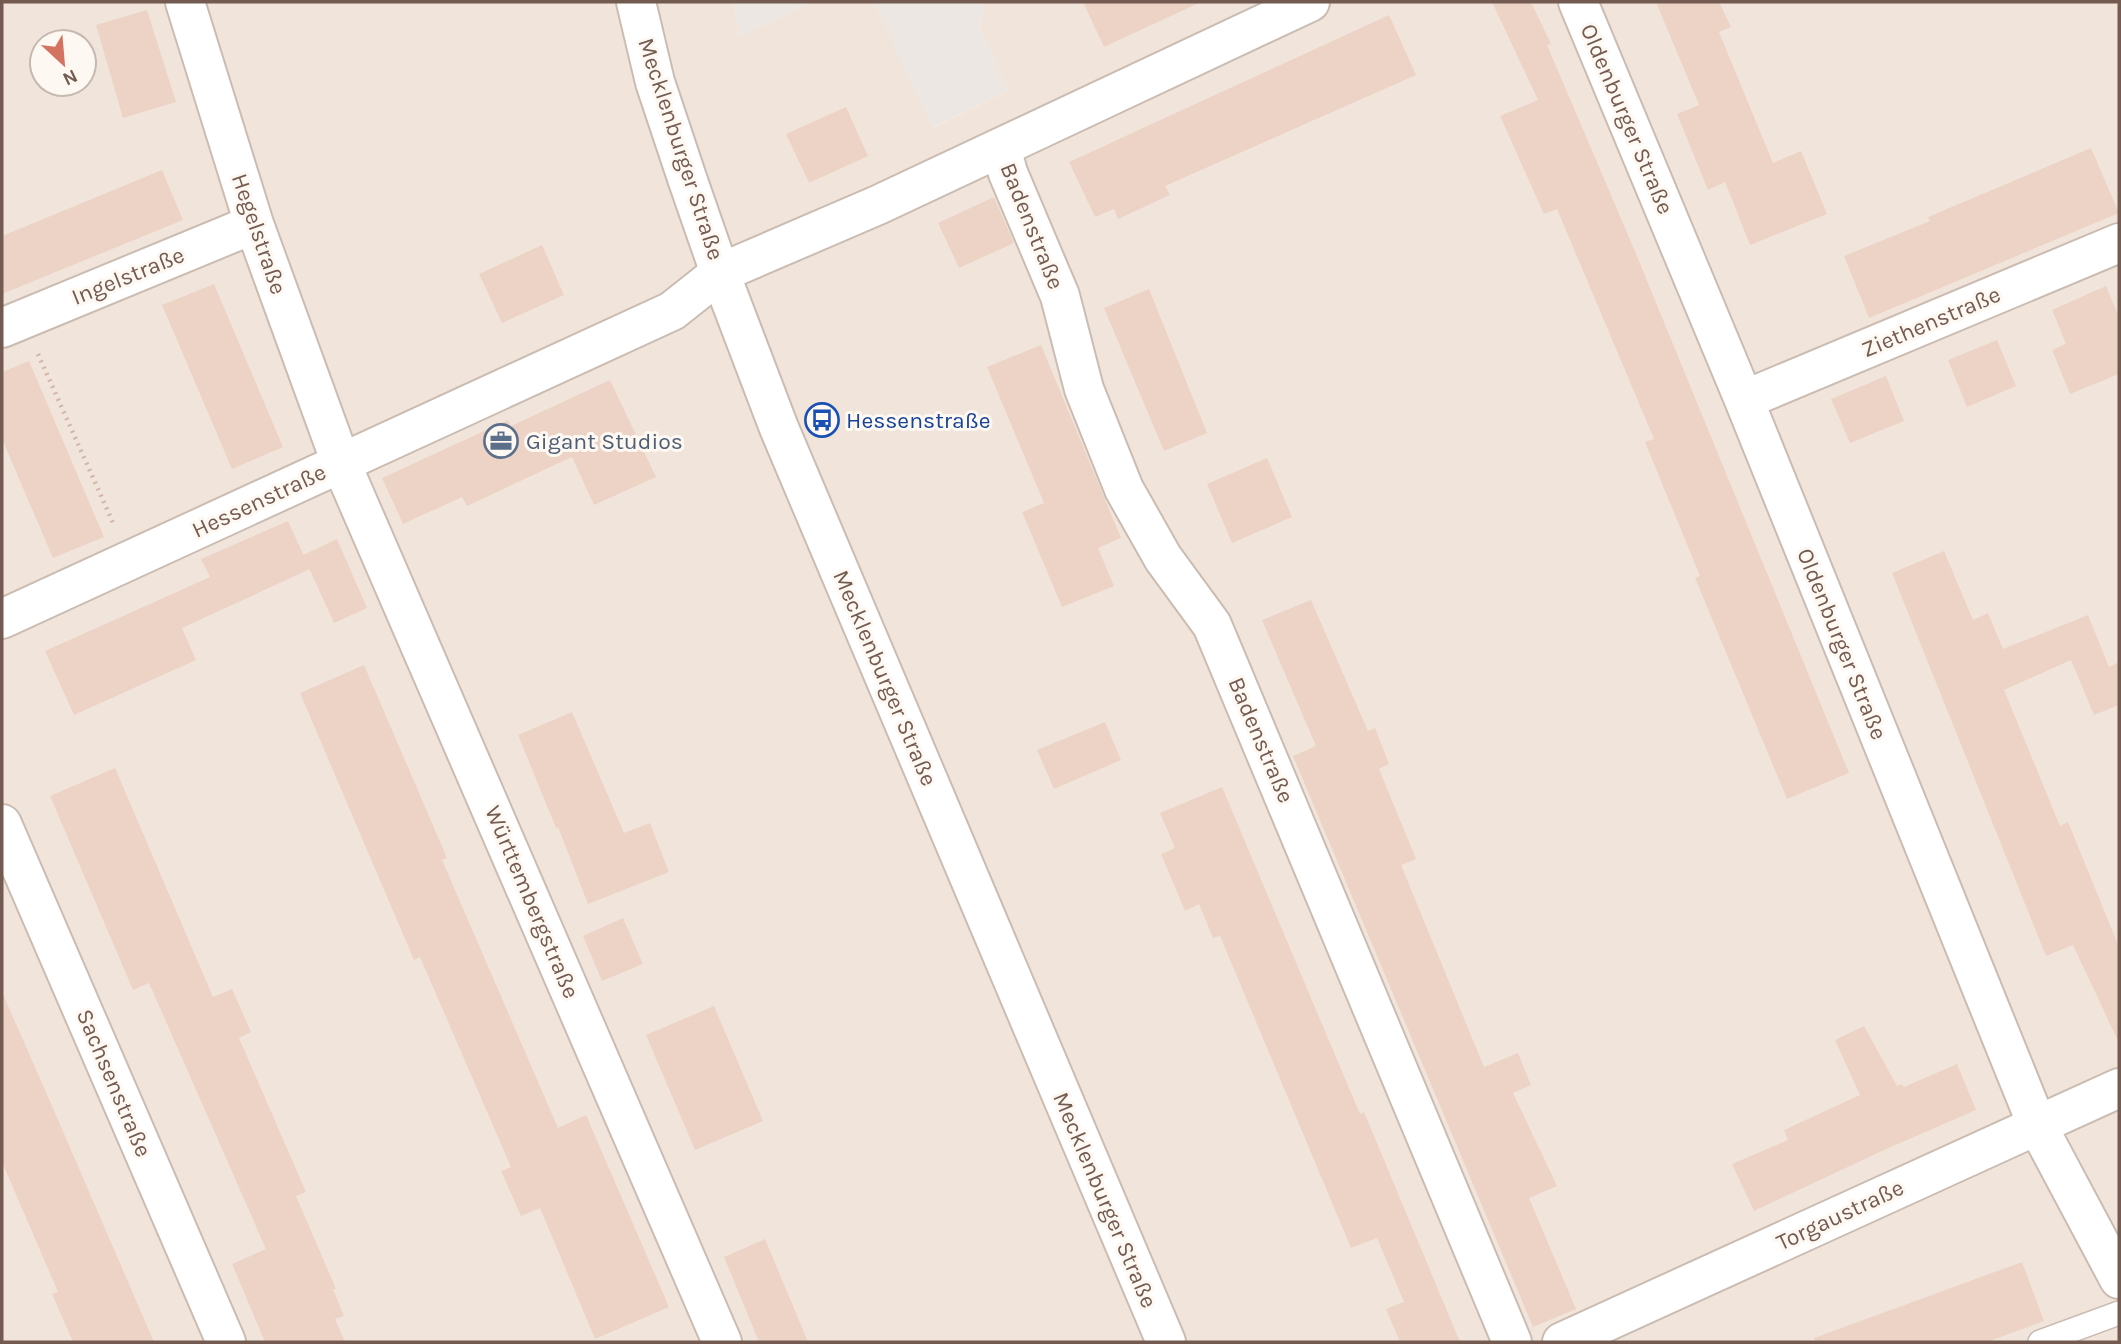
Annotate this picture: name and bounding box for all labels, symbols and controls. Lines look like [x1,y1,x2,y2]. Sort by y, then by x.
street label: Oldenburger Straße [1575,20,1679,218]
north arrow [28,28,98,98]
street label: Mecklenburger Straße [632,35,730,263]
text: N [59,65,81,90]
street label: Badenstraße [994,159,1070,293]
street label: Hegelstraße [226,170,292,298]
street label: Ingelstraße [68,241,188,311]
street label: Ziethenstraße [1858,281,2004,363]
bus stop icon: Hessenstraße [803,401,841,439]
place label: Hessenstraße [846,407,991,434]
office icon: Gigant Studios [482,422,520,460]
place label: Gigant Studios [526,428,683,455]
street label: Hessenstraße [188,458,330,544]
street label: Oldenburger Straße [1791,544,1893,744]
street label: Mecklenburger Straße [827,566,943,790]
street label: Badenstraße [1222,673,1300,807]
street label: Württembergstraße [479,802,585,1002]
street label: Sachsenstraße [71,1005,157,1161]
street label: Mecklenburger Straße [1047,1088,1163,1312]
street label: Torgaustraße [1772,1174,1908,1256]

